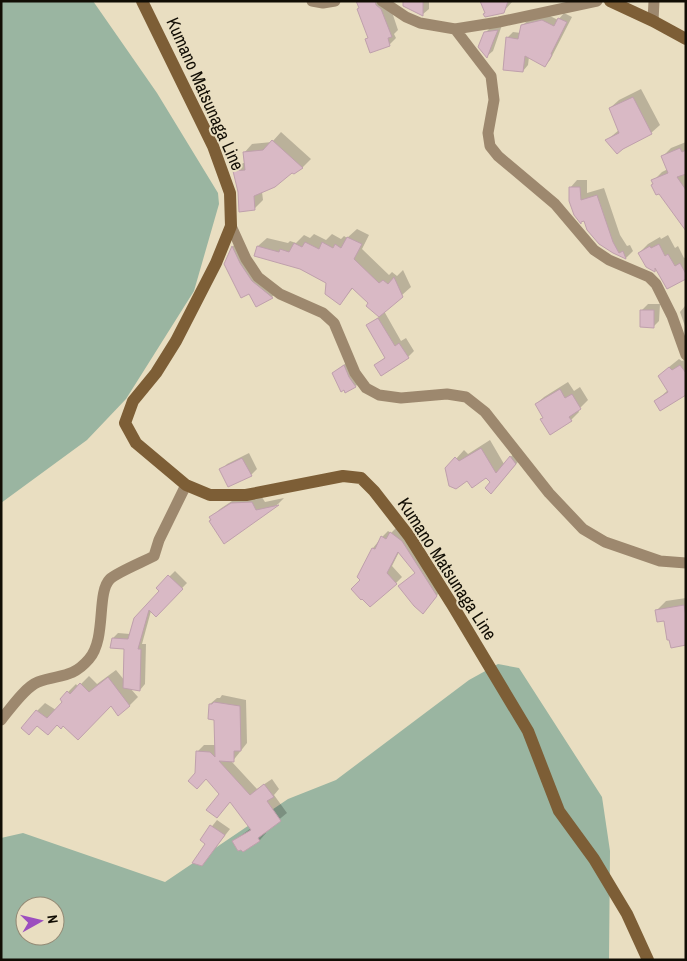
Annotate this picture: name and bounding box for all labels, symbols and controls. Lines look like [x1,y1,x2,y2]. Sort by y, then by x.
street label: Kumano Matsunaga Line [160,13,250,174]
street label: Kumano Matsunaga Line [392,493,503,645]
north arrow [15,896,65,946]
text: N [43,914,62,925]

